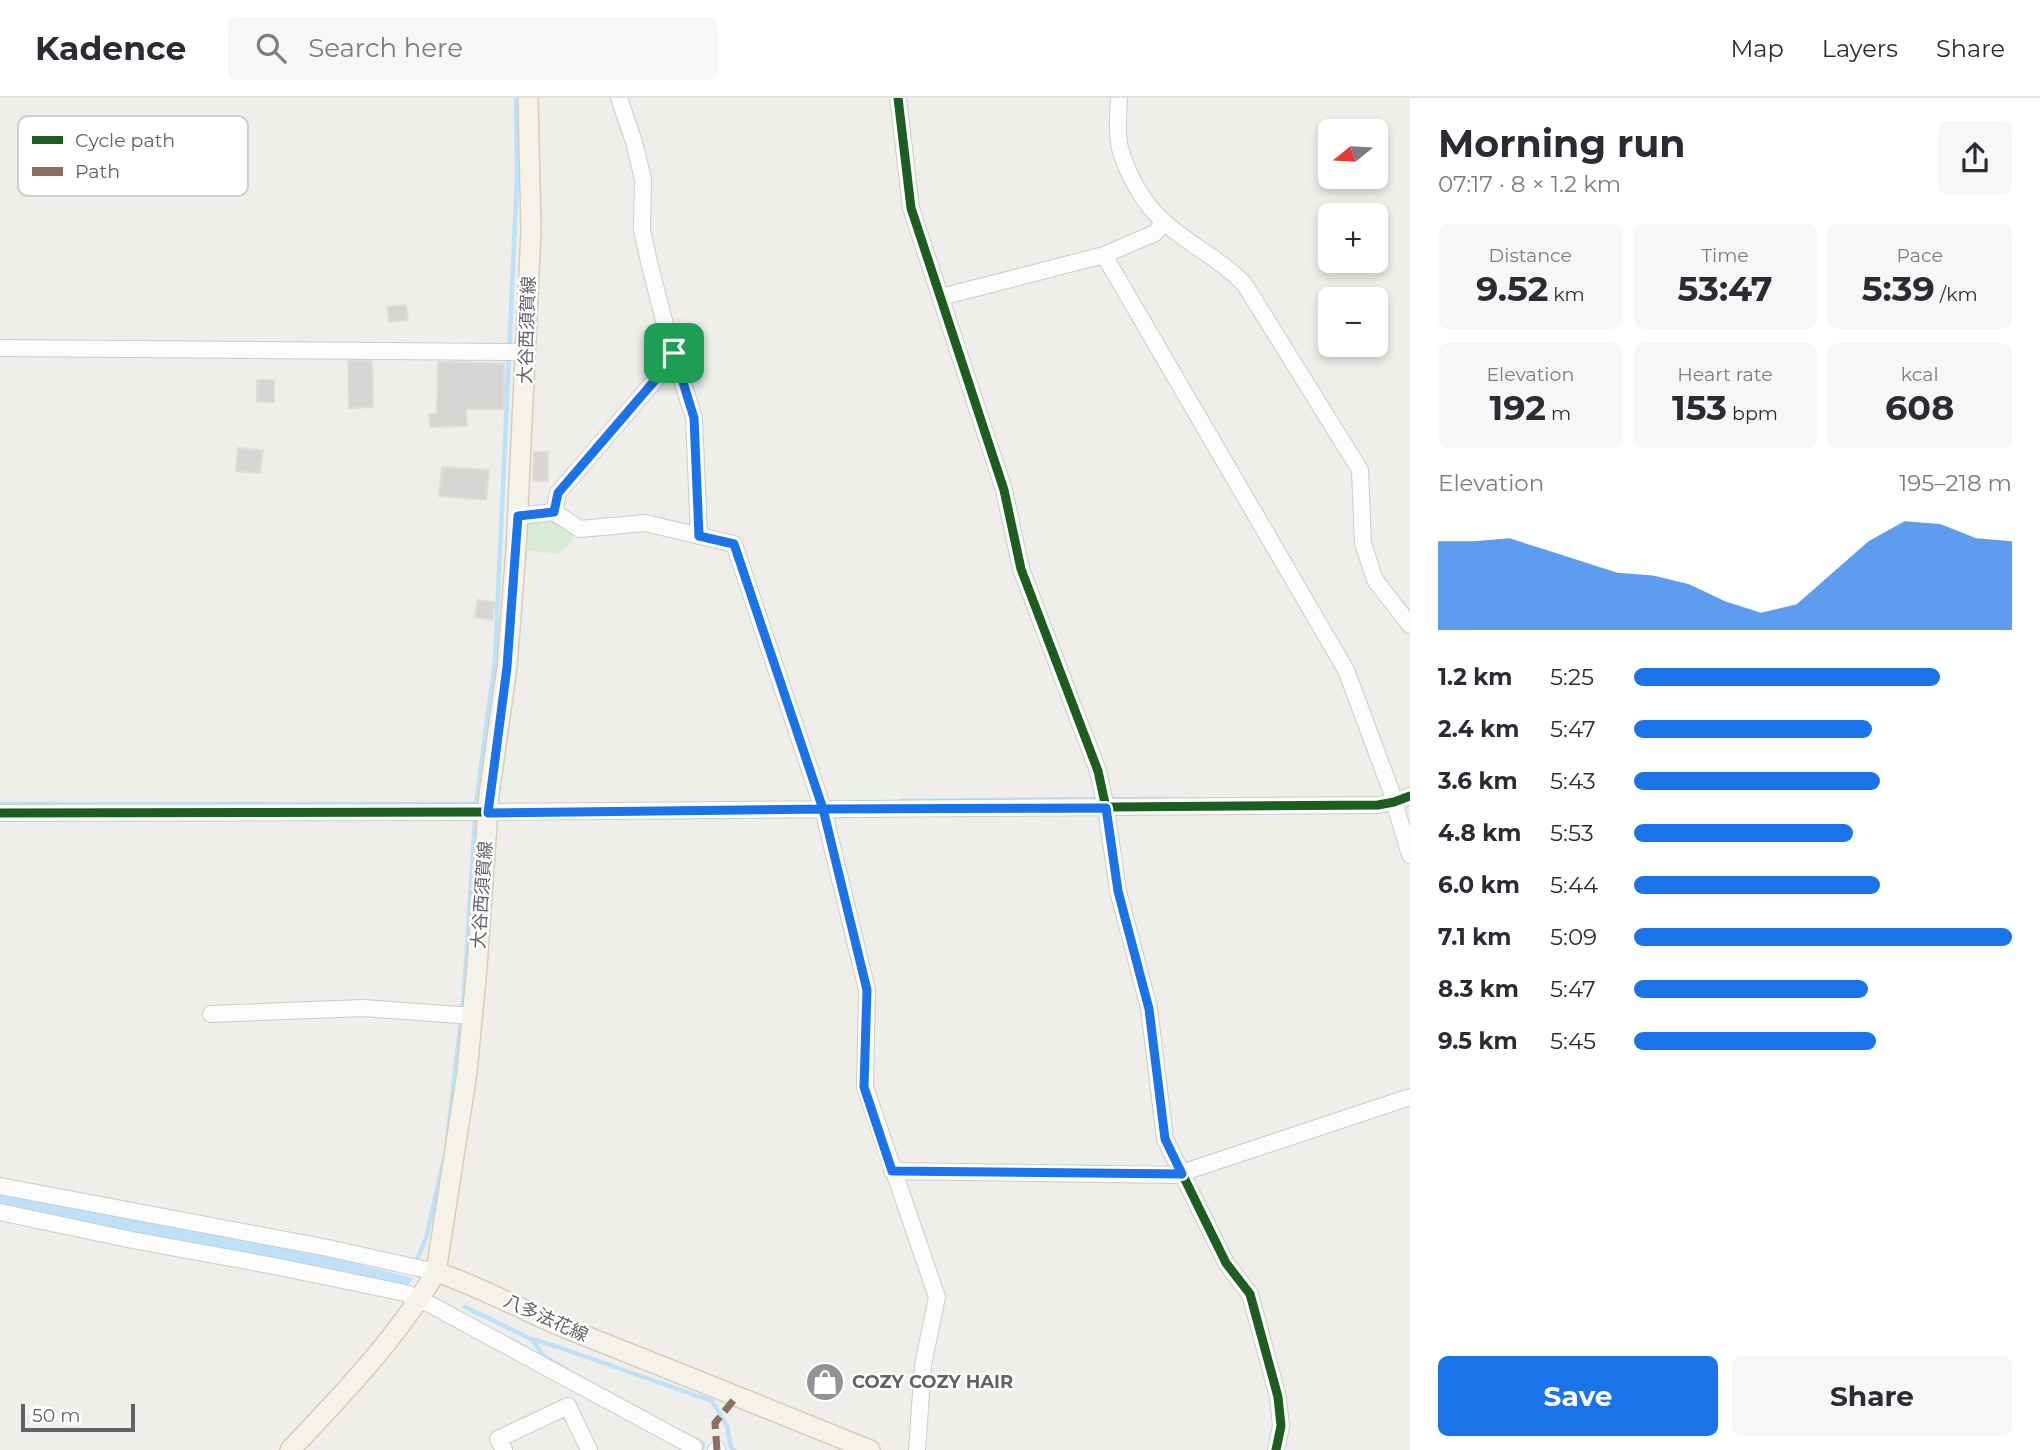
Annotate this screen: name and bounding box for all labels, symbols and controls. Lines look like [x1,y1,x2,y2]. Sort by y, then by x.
search box [228,17,718,80]
text: Kadence [35,28,186,68]
icon: search [252,29,290,67]
text: Search here [308,32,463,64]
text: Map [1730,34,1784,63]
text: Layers [1822,34,1898,63]
text: Share [1936,34,2005,63]
legend [18,116,248,196]
north arrow [1318,119,1388,189]
map controls [1318,119,1388,357]
text: Morning run [1438,120,1686,167]
button: share [1938,121,2012,195]
text: Cycle path [75,129,175,152]
text: Path [75,160,120,183]
text: 07:17 · 8 × 1.2 km [1438,170,1621,198]
button: + [1318,203,1388,273]
text: Distance [1489,244,1572,267]
text: Time [1701,244,1749,267]
text: Pace [1896,244,1943,267]
text: 9.52 [1476,267,1548,310]
text: 53:47 [1678,267,1772,310]
text: 5:39 [1862,267,1935,310]
street label: 大谷西須賀線 [514,276,540,384]
text: km [1548,283,1585,306]
text: /km [1935,283,1978,306]
button: − [1318,287,1388,357]
pin [644,323,704,383]
icon: arrive [655,334,693,372]
text: Elevation [1486,363,1574,386]
text: Heart rate [1677,363,1773,386]
text: kcal [1901,363,1939,386]
text: 192 [1489,386,1546,429]
text: 153 [1672,386,1727,429]
text: 608 [1885,386,1954,429]
text: m [1546,402,1571,425]
text: bpm [1727,402,1778,425]
text: Elevation [1438,469,1544,497]
text: 195–218 m [1899,469,2012,497]
text: 1.2 km [1438,663,1512,691]
text: 5:25 [1550,663,1594,691]
text: 2.4 km [1438,715,1519,743]
text: 5:47 [1550,715,1596,743]
text: 3.6 km [1438,767,1518,795]
text: 5:43 [1550,767,1596,795]
text: 4.8 km [1438,819,1521,847]
text: 5:53 [1550,819,1594,847]
street label: 大谷西須賀線 [467,840,497,950]
text: 6.0 km [1438,871,1520,899]
text: 5:44 [1550,871,1598,899]
text: 7.1 km [1438,923,1511,951]
text: 5:09 [1550,923,1597,951]
text: 8.3 km [1438,975,1519,1003]
text: 5:47 [1550,975,1596,1003]
text: 9.5 km [1438,1027,1518,1055]
text: 5:45 [1550,1027,1596,1055]
street label: 八多法花線 [500,1290,592,1346]
button: Save [1438,1356,1718,1436]
button: Share [1732,1356,2012,1436]
shop icon: COZY COZY HAIR [804,1361,846,1403]
place label: COZY COZY HAIR [852,1371,1013,1393]
scale bar [21,1401,135,1433]
text: 50 m [32,1404,80,1427]

